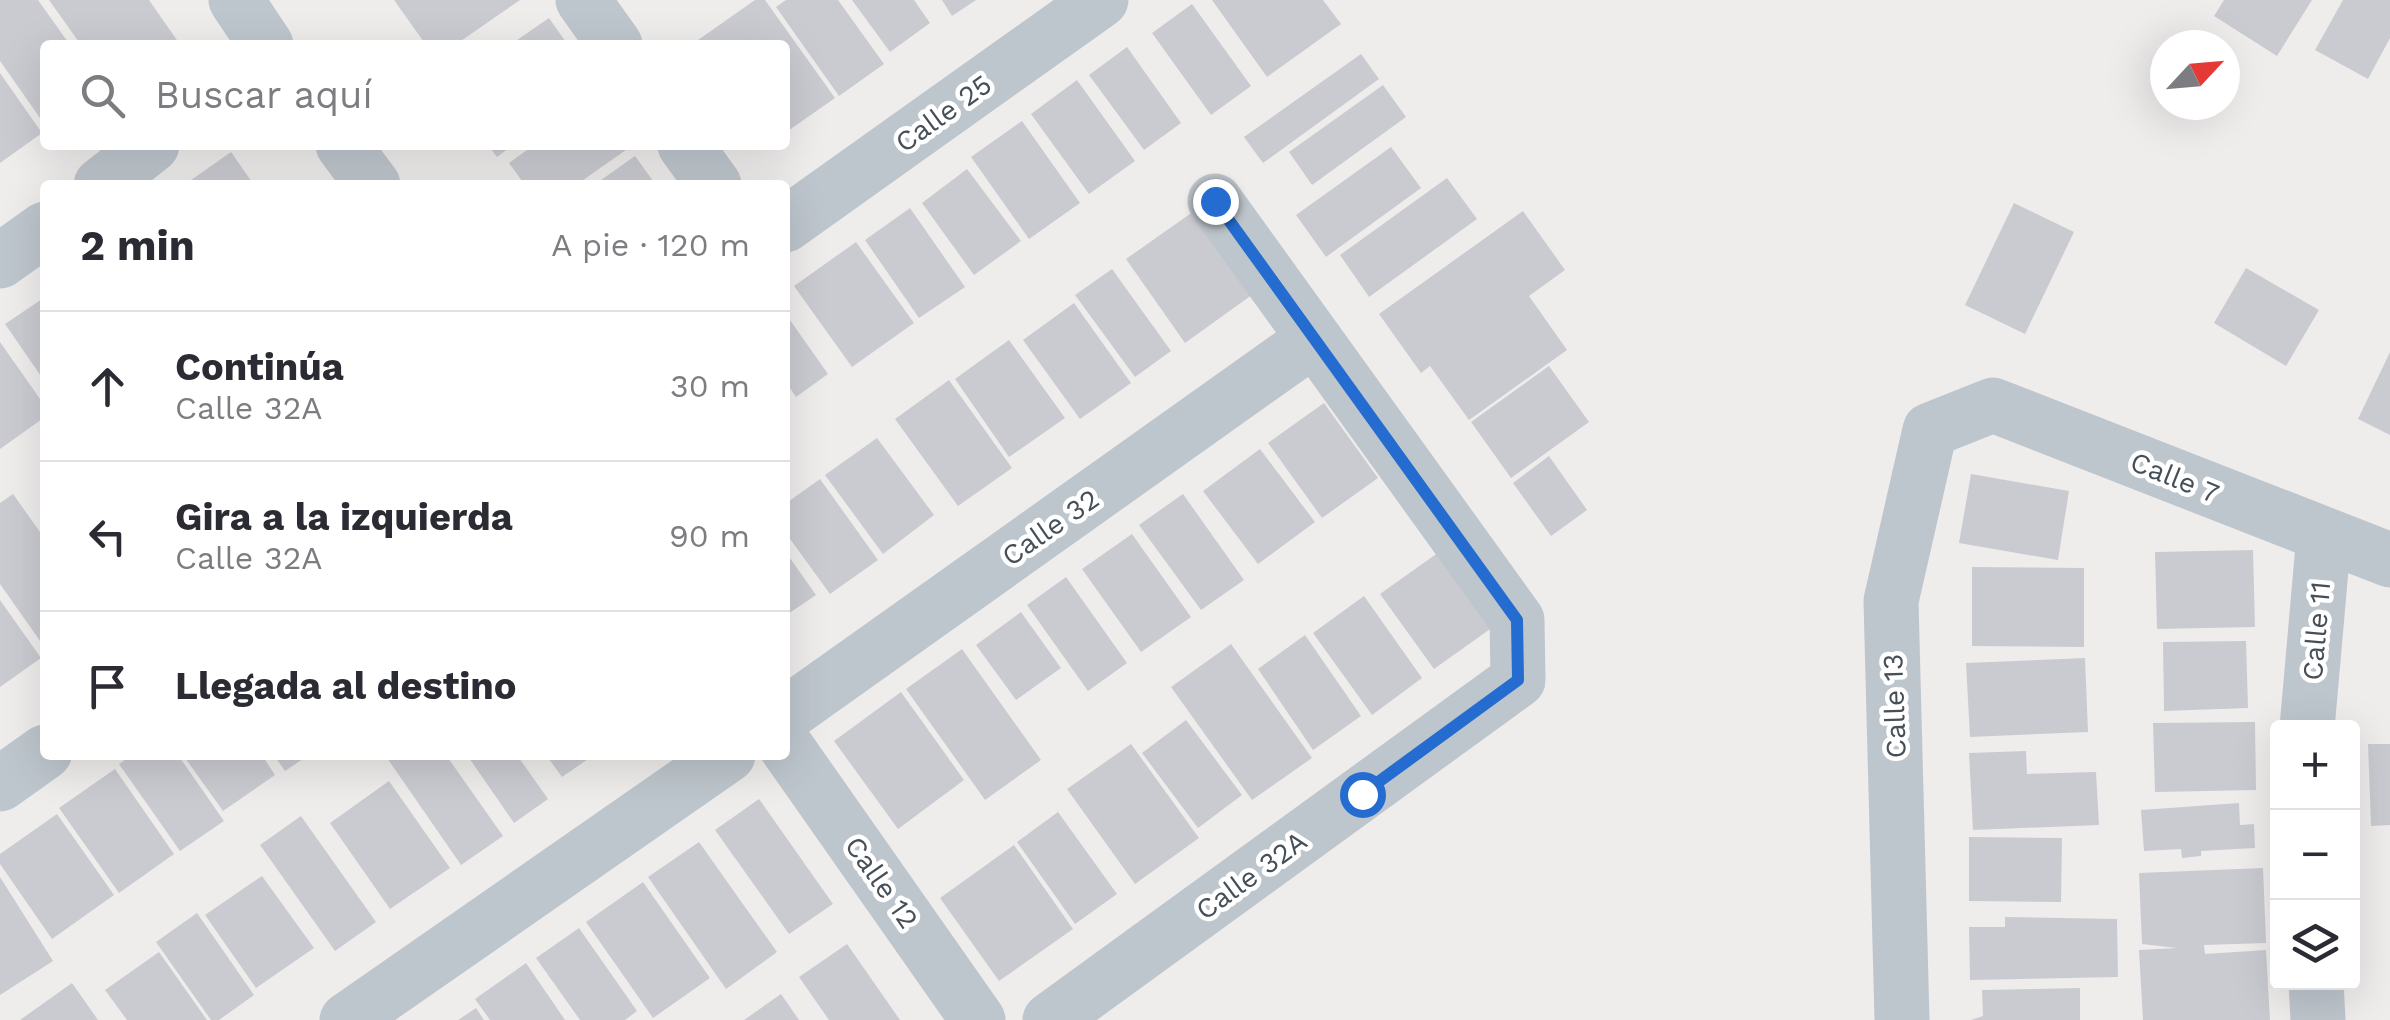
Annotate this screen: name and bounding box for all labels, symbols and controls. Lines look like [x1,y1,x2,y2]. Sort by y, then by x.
north arrow [2150,30,2240,120]
search box [40,40,790,150]
icon: search [75,68,130,123]
street label: Calle 25 [889,68,998,159]
text: Buscar aquí [155,73,373,117]
route end [1193,179,1239,225]
text: 2 min [80,221,195,270]
text: A pie · 120 m [551,226,750,264]
text: Continúa [175,345,344,389]
icon: ahead [80,359,135,414]
text: 30 m [670,367,750,405]
text: Calle 32A [175,389,322,427]
street label: Calle 7 [2126,445,2224,510]
street label: Calle 32 [996,482,1105,573]
text: Gira a la izquierda [175,495,513,539]
icon: left [80,509,135,564]
text: 90 m [669,517,750,555]
text: Calle 32A [175,539,322,577]
street label: Calle 11 [2296,580,2337,682]
street label: Calle 13 [1876,653,1913,759]
icon: arrive [80,659,135,714]
text: Llegada al destino [175,664,517,708]
map controls [2270,720,2360,990]
button: + [2270,720,2360,810]
route start [1340,772,1386,818]
button: − [2270,810,2360,900]
street label: Calle 32A [1189,824,1313,927]
street label: Calle 12 [838,830,925,935]
button: layers [2270,900,2360,990]

